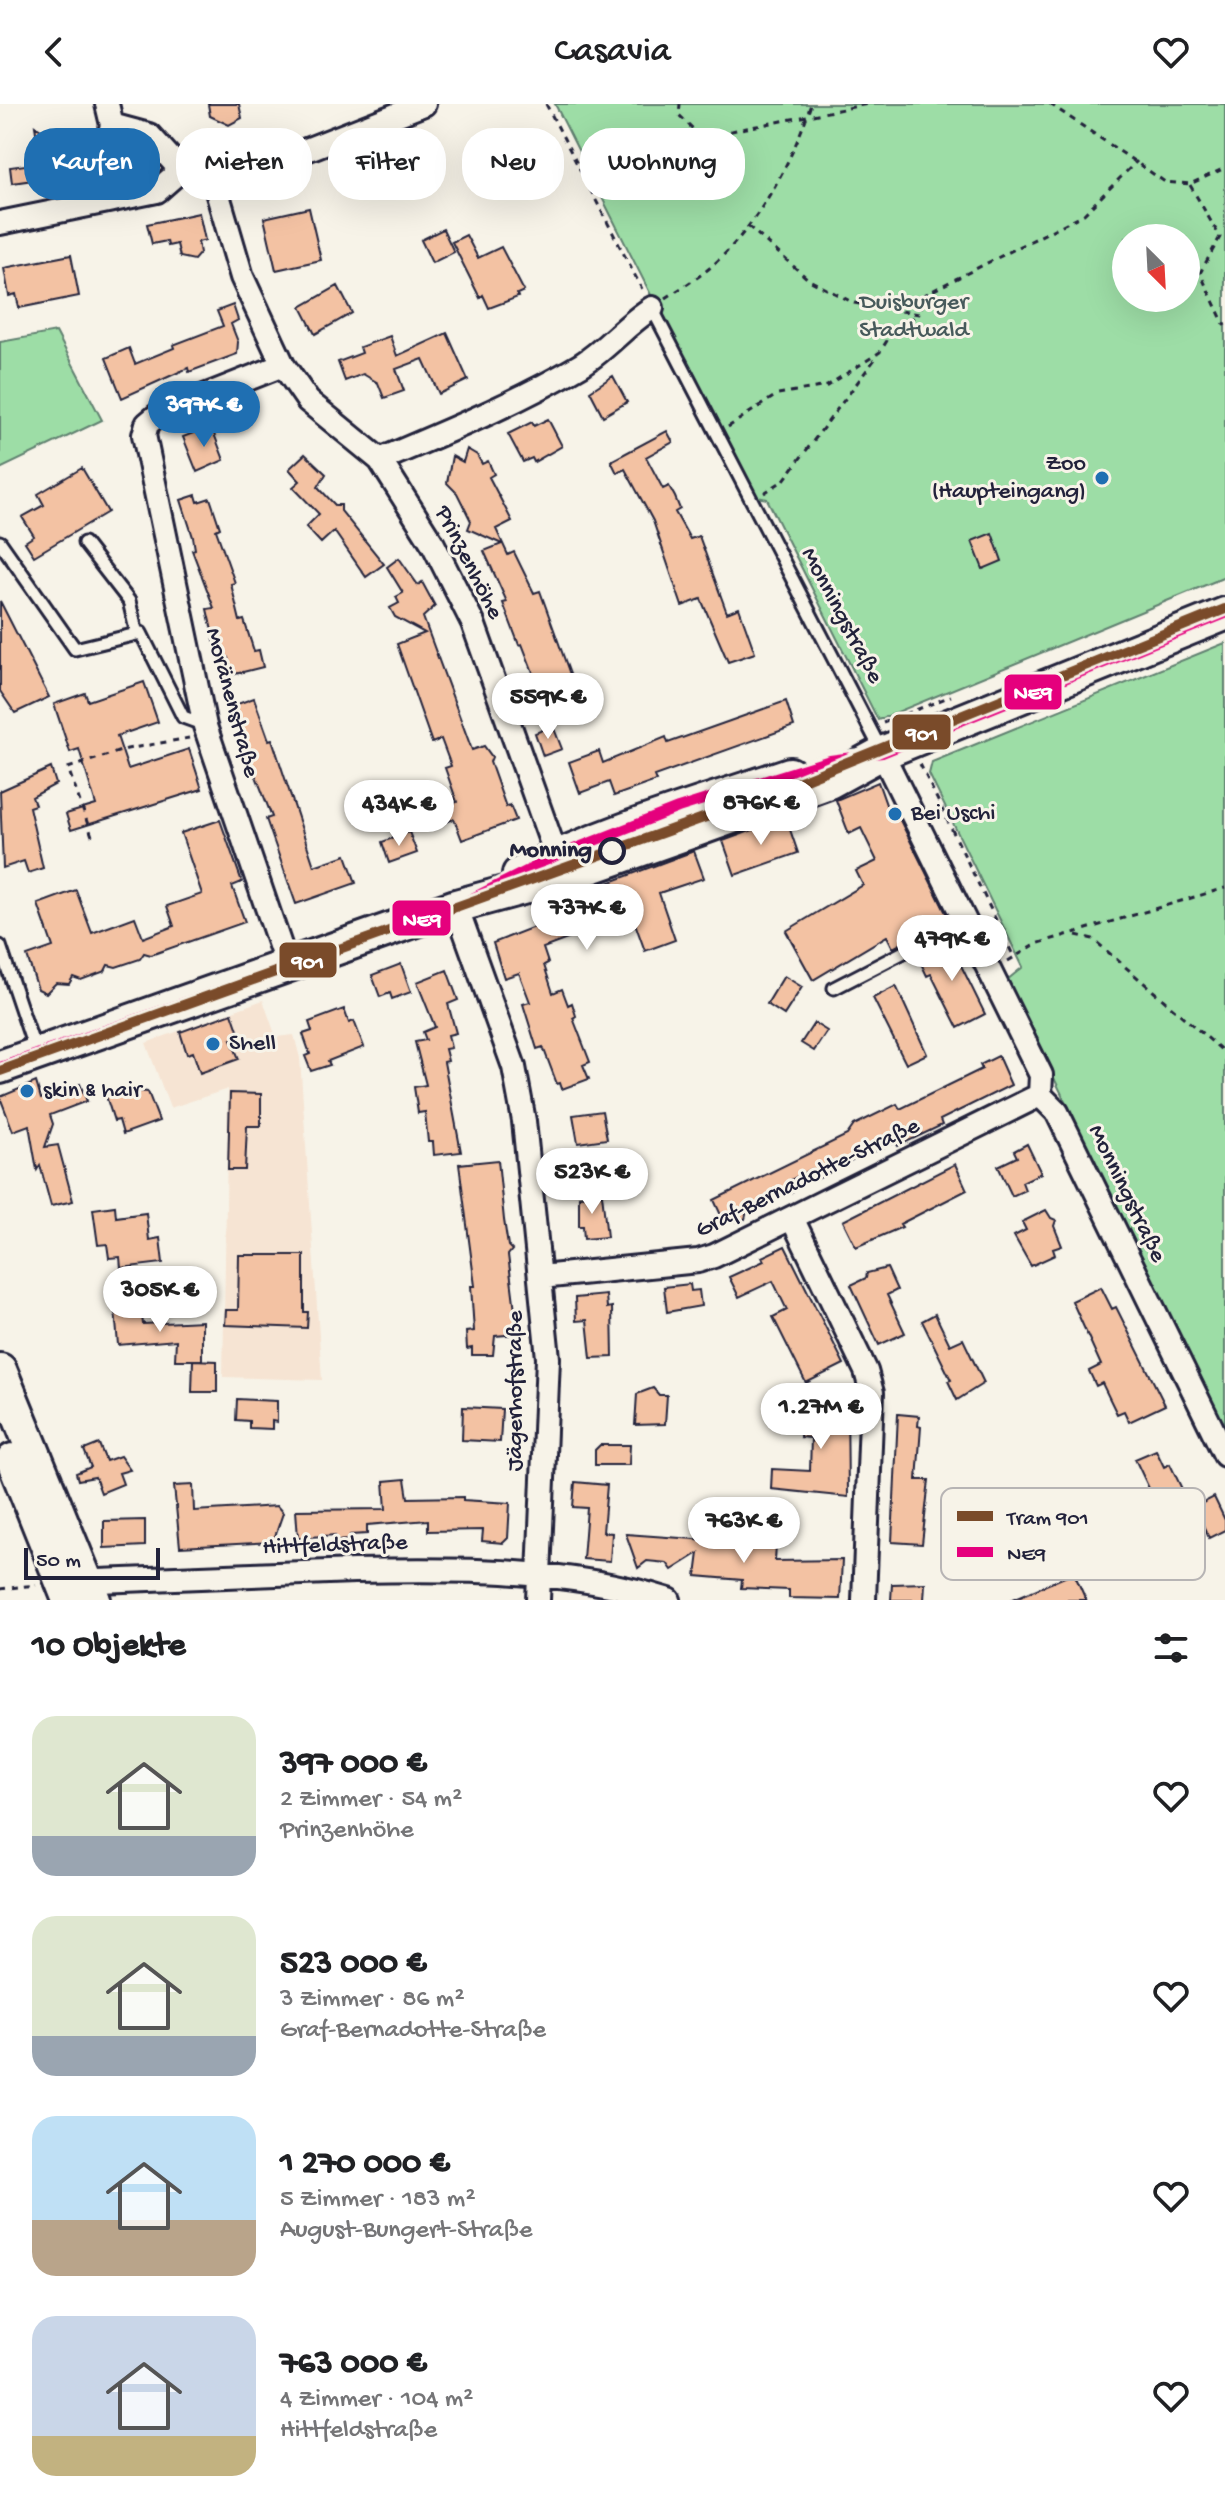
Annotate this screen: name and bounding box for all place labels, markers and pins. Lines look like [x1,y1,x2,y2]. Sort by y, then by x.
pin: 397K € [139,381,269,449]
place label: Zoo (Haupteingang) [931,450,1086,507]
marker: Zoo (Haupteingang) [1093,469,1111,487]
pin: 559K € [483,673,613,741]
pin: 876K € [696,779,826,847]
pin: 434K € [334,780,464,848]
place label: Bei Uschi [910,800,995,829]
marker: Bei Uschi [886,805,904,823]
place label: Monning [510,837,592,866]
marker: Monning [599,838,625,864]
pin: 737K € [522,884,652,952]
pin: 479K € [887,915,1017,983]
place label: Shell [229,1030,276,1059]
marker: Shell [204,1035,222,1053]
place label: skin & hair [43,1077,144,1106]
marker: skin & hair [18,1082,36,1100]
pin: 523K € [527,1148,657,1216]
pin: 305K € [95,1266,225,1334]
pin: 1.27M € [747,1383,895,1451]
pin: 763K € [679,1497,809,1565]

